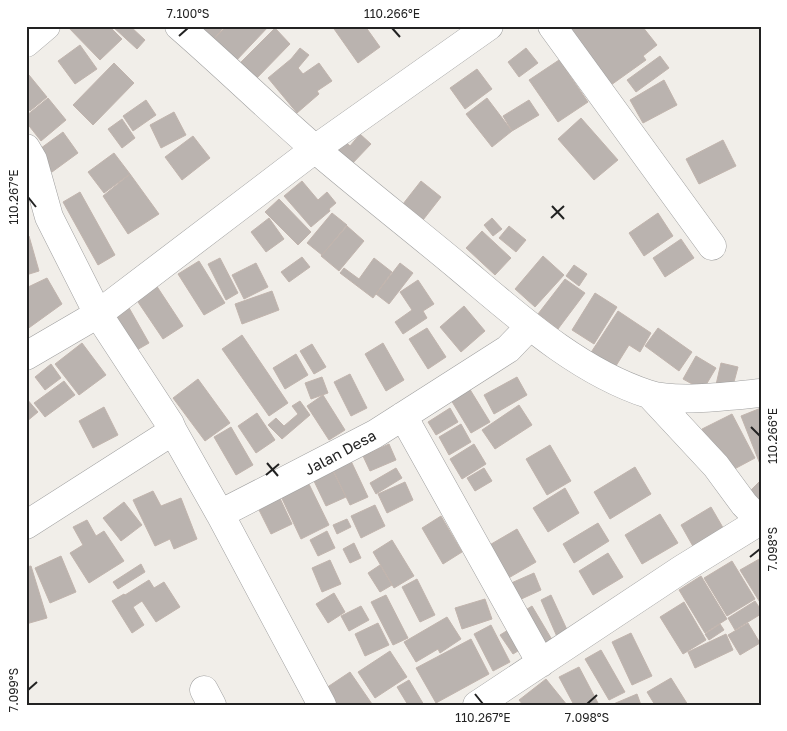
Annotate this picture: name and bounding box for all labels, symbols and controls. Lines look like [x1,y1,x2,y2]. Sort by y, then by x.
text: 7.100°S [166,6,210,21]
text: 110.266°E [364,6,420,21]
text: 110.267°E [6,169,21,225]
text: 110.266°E [765,408,780,464]
street label: Jalan Desa [301,426,379,478]
text: 7.098°S [765,527,780,571]
text: 7.099°S [6,668,21,712]
text: 110.267°E [455,710,511,725]
text: 7.098°S [565,710,609,725]

